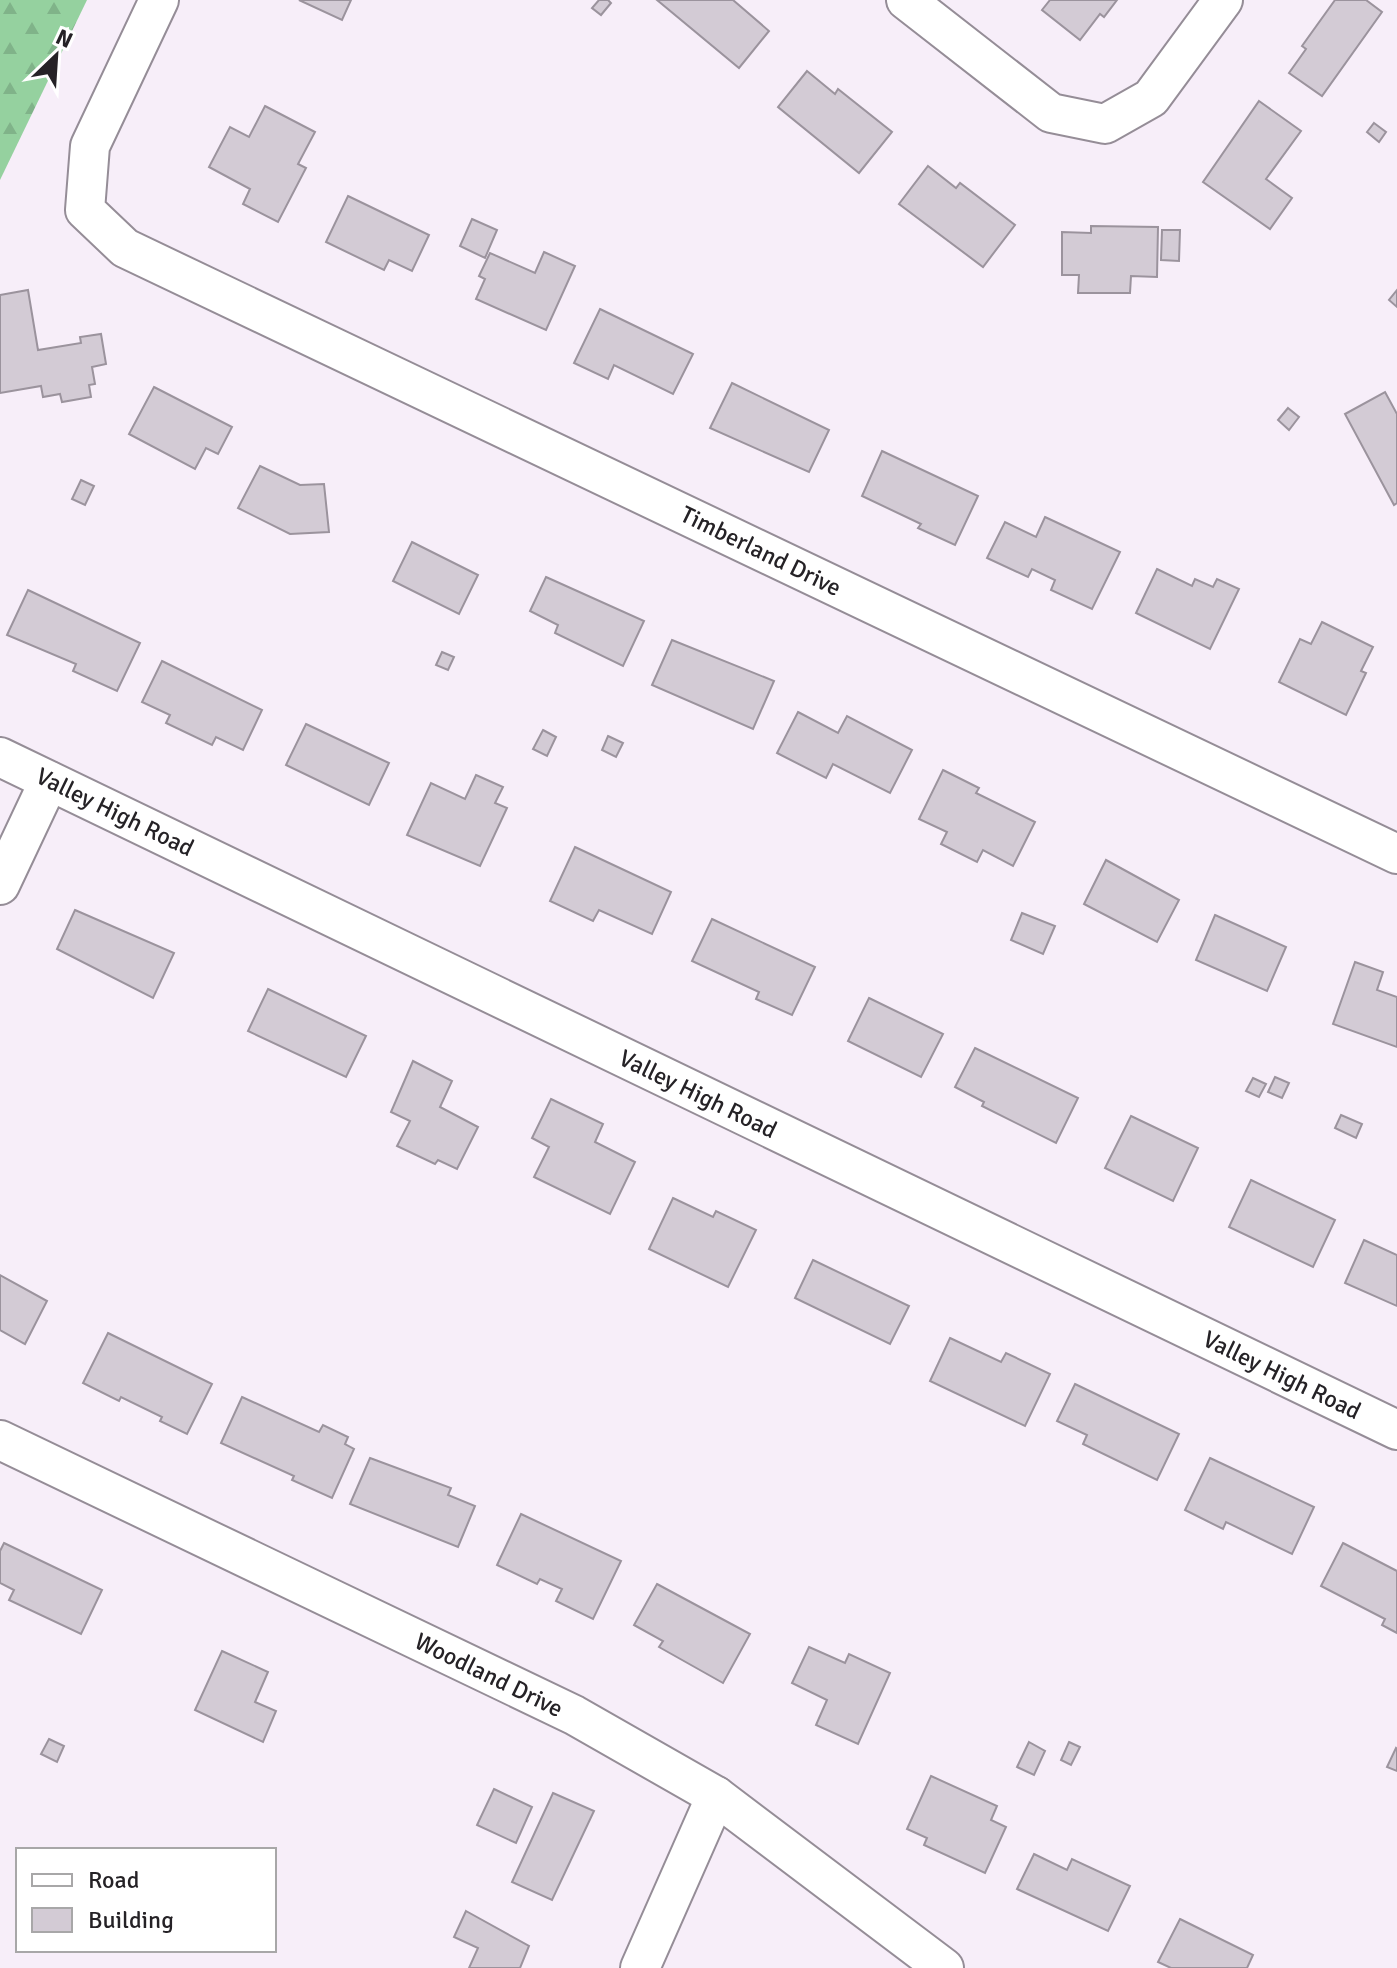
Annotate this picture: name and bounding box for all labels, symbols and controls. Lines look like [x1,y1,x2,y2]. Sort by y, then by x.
north arrow [16,16,96,96]
text: N [52,23,77,54]
street label: Timberland Drive [676,499,846,603]
street label: Valley High Road [31,761,199,863]
street label: Valley High Road [614,1043,782,1145]
street label: Valley High Road [1198,1324,1366,1426]
street label: Woodland Drive [410,1626,568,1724]
legend [16,1848,276,1952]
text: Road [88,1865,139,1895]
text: Building [88,1905,174,1935]

